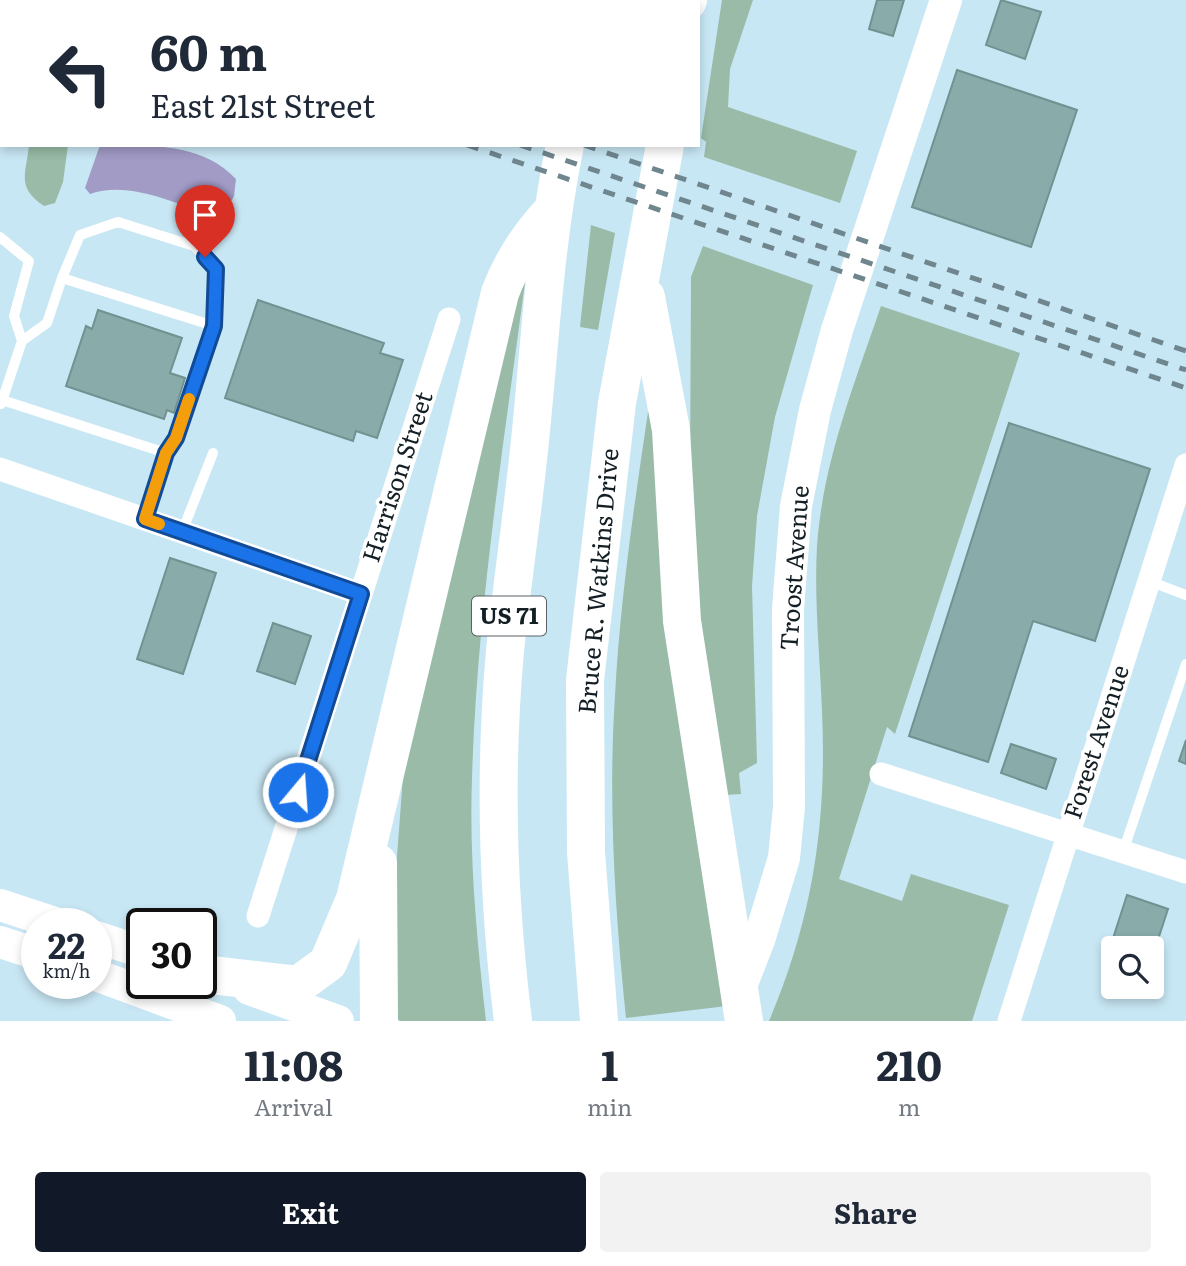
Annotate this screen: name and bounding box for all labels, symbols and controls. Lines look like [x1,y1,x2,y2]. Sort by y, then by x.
text: 60 m [150,13,267,86]
icon: left [35,28,126,119]
text: East 21st Street [150,80,375,128]
pin [175,185,235,257]
icon: arrive [186,196,224,234]
street label: Harrison Street [352,386,440,566]
street label: Bruce R. Watkins Drive [567,447,626,715]
street label: Troost Avenue [769,484,816,652]
road number: US 71 [472,596,546,636]
street label: Forest Avenue [1053,660,1136,823]
position arrow [261,755,335,829]
speed limit sign: 30 [126,908,217,999]
text: 22 [48,918,85,970]
map controls [1101,936,1164,999]
button: search [1101,936,1164,999]
text: km/h [43,957,90,984]
text: 11:08 [244,1032,343,1094]
text: 1 [601,1032,618,1094]
text: 210 [876,1032,942,1094]
text: Arrival [254,1089,333,1123]
text: min [587,1089,632,1123]
text: m [898,1089,920,1123]
button: Exit [35,1172,586,1252]
button: Share [600,1172,1151,1252]

